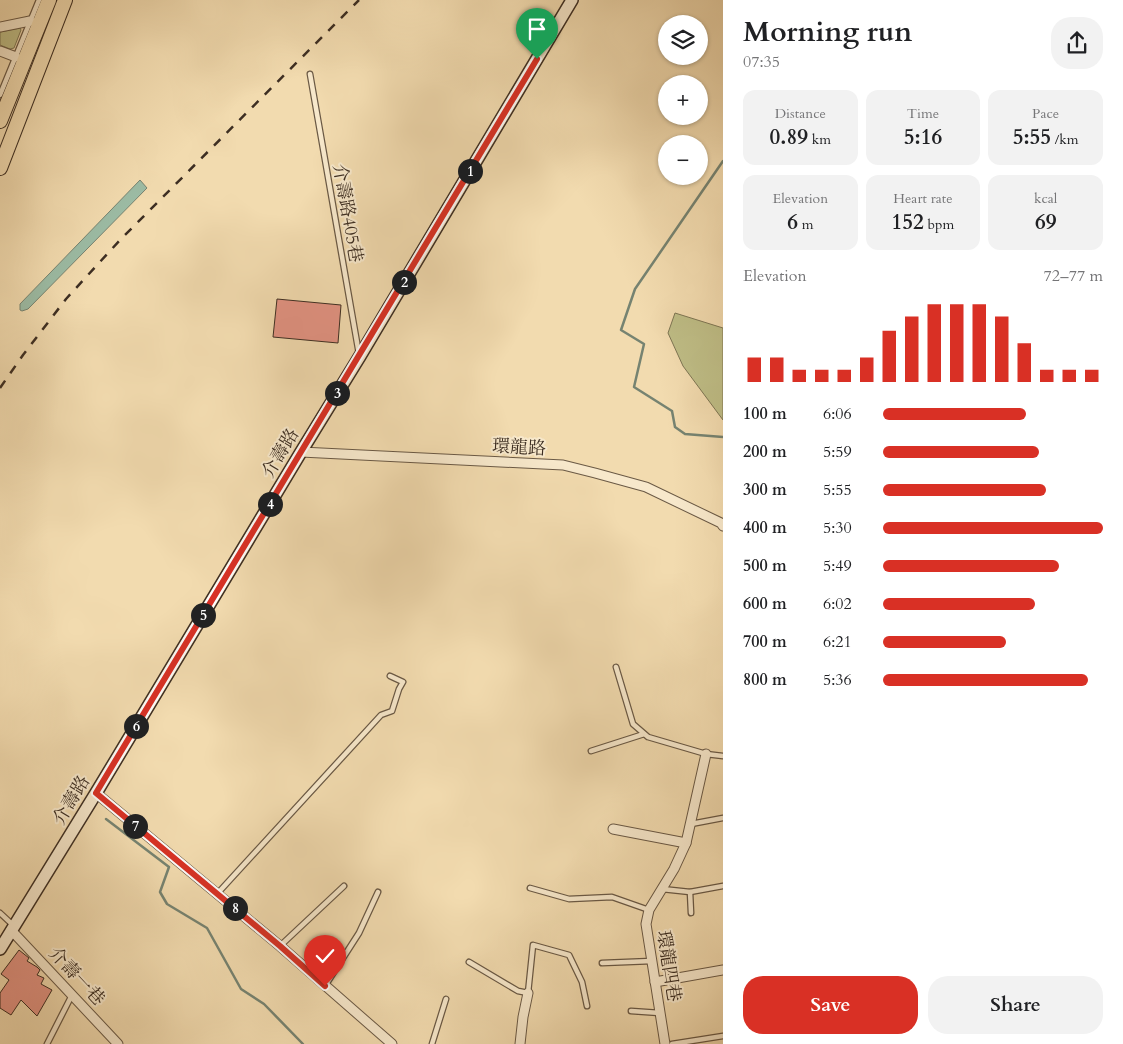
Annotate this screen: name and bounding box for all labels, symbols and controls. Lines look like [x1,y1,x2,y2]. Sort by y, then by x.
pin [516,8,558,59]
text: Morning run [743,13,912,51]
icon: arrive [523,15,551,43]
map controls [658,15,708,185]
button: layers [658,15,708,65]
button: share [1051,17,1103,69]
text: 07:35 [743,51,780,73]
button: + [658,75,708,125]
text: Distance [775,104,826,123]
text: Time [907,104,939,123]
text: Pace [1032,104,1059,123]
text: 0.89 [770,123,808,152]
text: 5:16 [904,123,942,152]
text: 5:55 [1013,123,1051,152]
text: km [808,130,831,149]
text: /km [1051,130,1079,149]
button: − [658,135,708,185]
pin: 1 [458,158,482,184]
street label: 介壽路405巷 [327,162,368,264]
text: 1 [467,162,474,181]
text: Elevation [773,189,828,208]
text: Heart rate [893,189,953,208]
text: kcal [1034,189,1057,208]
text: 6 [787,208,798,237]
text: 152 [892,208,924,237]
text: 69 [1035,208,1056,237]
text: m [798,215,814,234]
text: bpm [924,215,954,234]
text: Elevation [743,265,807,287]
text: 72–77 m [1044,265,1103,287]
pin: 2 [392,270,416,294]
text: 2 [401,273,408,292]
pin: 3 [324,380,350,406]
text: 3 [334,384,341,403]
text: 100 m [743,403,787,425]
text: 6:06 [823,403,852,425]
street label: 介壽路 [256,424,305,483]
street label: 環龍路 [491,434,547,461]
text: 200 m [743,441,787,463]
text: 5:59 [823,441,852,463]
text: 300 m [743,479,787,501]
text: 5:55 [823,479,852,501]
pin: 4 [258,492,282,516]
text: 4 [267,495,274,514]
text: 400 m [743,517,787,539]
text: 5:30 [823,517,852,539]
text: 500 m [743,555,787,577]
text: 5:49 [823,555,852,577]
text: 600 m [743,593,787,615]
text: 6:02 [823,593,852,615]
pin: 5 [190,602,216,628]
text: 5 [200,606,207,625]
text: 700 m [743,631,787,653]
text: 6:21 [823,631,852,653]
text: 800 m [743,669,787,691]
text: 5:36 [823,669,852,691]
pin: 6 [124,714,148,738]
text: 6 [133,717,140,736]
street label: 介壽路 [47,771,96,830]
pin: 7 [122,814,148,838]
text: 7 [132,817,139,836]
pin: 8 [222,896,248,920]
text: 8 [232,899,239,918]
street label: 環龍四巷 [651,929,686,1004]
pin [304,935,346,986]
street label: 介壽一巷 [43,941,110,1011]
icon: check [311,942,339,970]
button: Save [743,976,918,1034]
button: Share [928,976,1103,1034]

